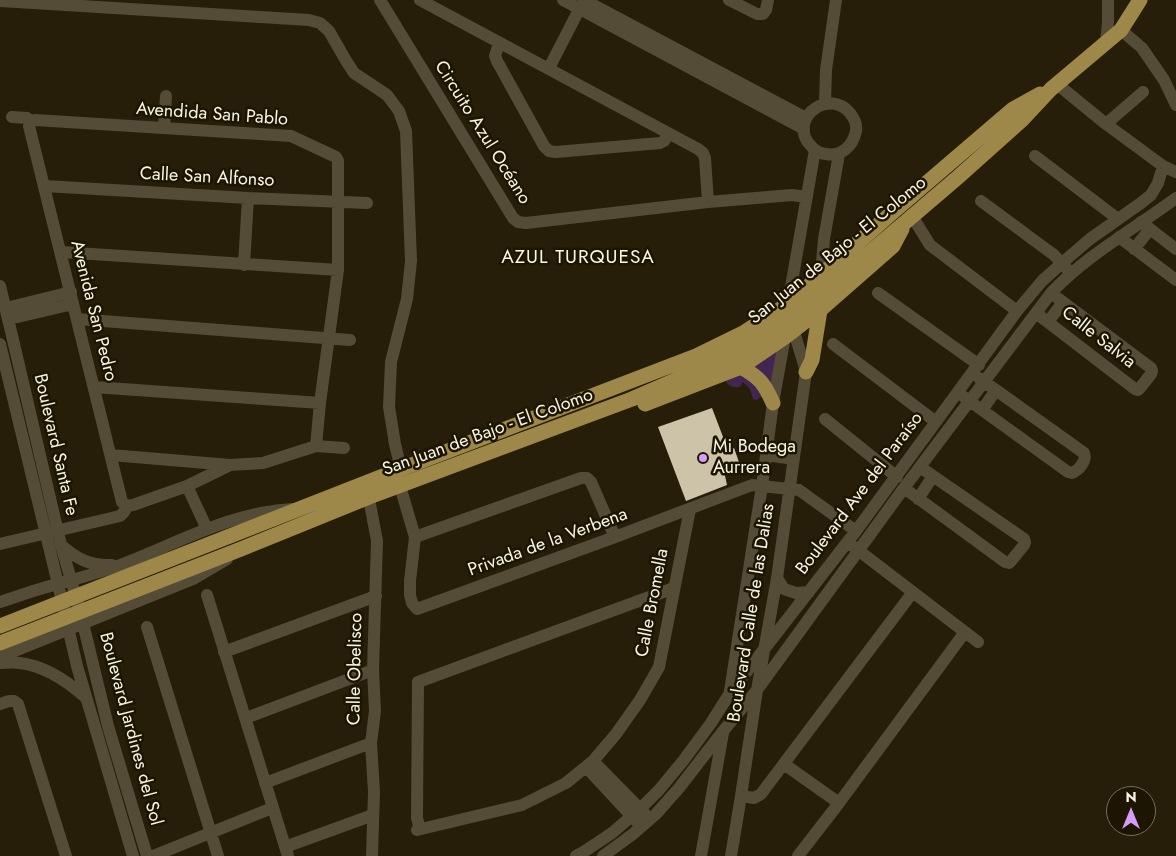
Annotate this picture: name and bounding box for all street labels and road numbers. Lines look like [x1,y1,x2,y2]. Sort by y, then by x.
street label: Circuito Azul Océano [429,57,535,209]
street label: Avendida San Pablo [135,99,289,131]
street label: Calle San Alfonso [139,164,275,192]
street label: San Juan de Bajo - El Colomo [745,173,931,329]
street label: Avenida San Pedro [65,238,121,384]
street label: Calle Salvia [1057,302,1139,374]
street label: Boulevard Santa Fe [28,372,82,518]
street label: San Juan de Bajo - El Colomo [380,385,596,481]
street label: Boulevard Ave del Paraíso [792,409,928,579]
street label: Boulevard Calle de las Dalias [724,502,780,724]
street label: Privada de la Verbena [465,504,631,582]
street label: Calle Bromella [632,547,674,659]
street label: Calle Obelisco [344,613,368,725]
street label: Boulevard Jardines del Sol [94,630,166,828]

